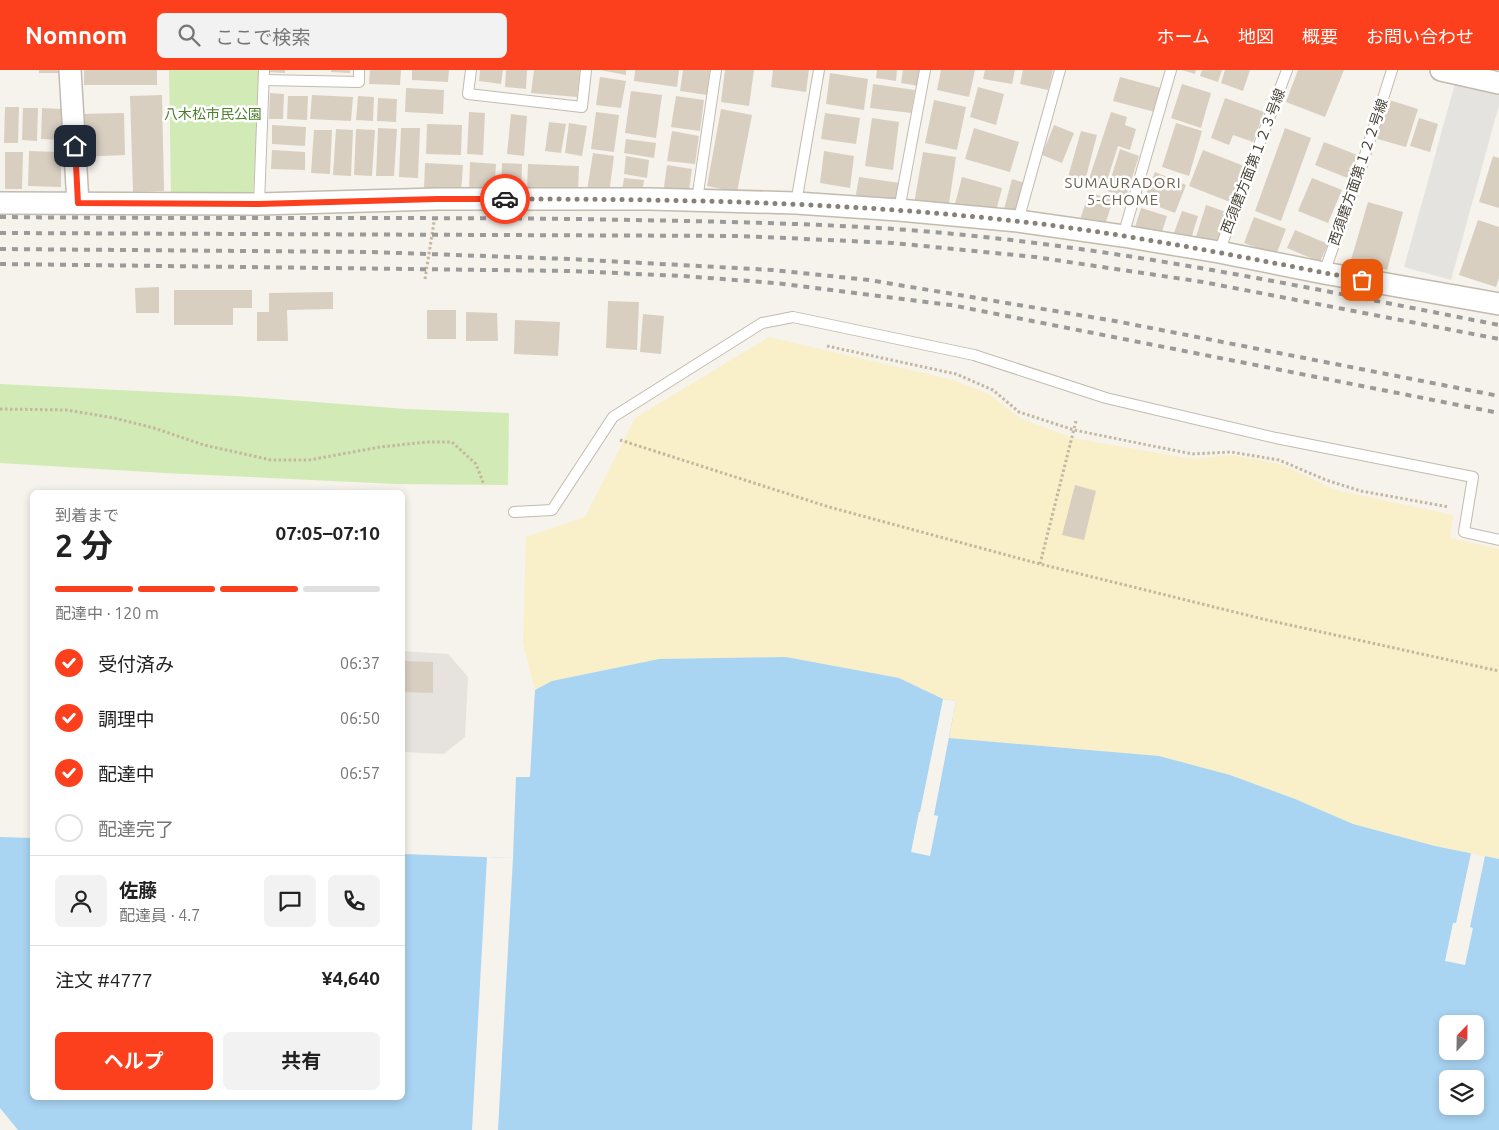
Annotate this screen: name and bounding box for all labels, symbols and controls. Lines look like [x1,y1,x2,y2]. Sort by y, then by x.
search box [157,13,507,58]
icon: search [175,21,203,49]
text: Nomnom [25,22,127,49]
text: ここで検索 [215,26,310,48]
text: ホーム [1157,26,1210,46]
text: 地図 [1238,26,1274,46]
text: 概要 [1302,26,1338,46]
text: お問い合わせ [1366,26,1474,46]
street label: 西須磨方面第１２３号線 [1218,86,1288,236]
street label: 西須磨方面第１２２号線 [1325,97,1391,247]
park label: 八木松市民公園 [164,106,262,122]
pin [54,125,96,167]
icon: home [61,132,89,160]
courier [480,174,530,224]
district label: SUMAURADORI 5-CHOME [1064,174,1182,208]
icon: car [491,185,519,213]
pin [1341,259,1383,301]
icon: bag [1348,266,1376,294]
text: 到着まで [55,506,119,524]
text: 07:05–07:10 [275,522,380,544]
text: 2 分 [55,527,113,563]
text: 配達中 · 120 m [55,604,159,622]
icon: check [55,649,83,677]
text: 受付済み [98,653,174,675]
text: 06:37 [340,654,380,672]
icon: check [55,704,83,732]
text: 調理中 [98,708,155,730]
text: 06:50 [340,709,380,727]
icon: check [55,759,83,787]
text: 配達中 [98,763,155,785]
text: 06:57 [340,764,380,782]
text: 配達完了 [98,818,174,840]
button: person [55,875,107,927]
button: chat [264,875,316,927]
button: phone [328,875,380,927]
text: 佐藤 [119,879,157,901]
text: 配達員 · 4.7 [119,906,200,924]
text: ¥4,640 [322,967,380,989]
text: 注文 #4777 [55,969,153,991]
north arrow [1439,1015,1484,1060]
map controls [1439,1015,1484,1115]
button: ヘルプ [55,1032,213,1090]
button: 共有 [223,1032,380,1090]
button: layers [1439,1070,1484,1115]

